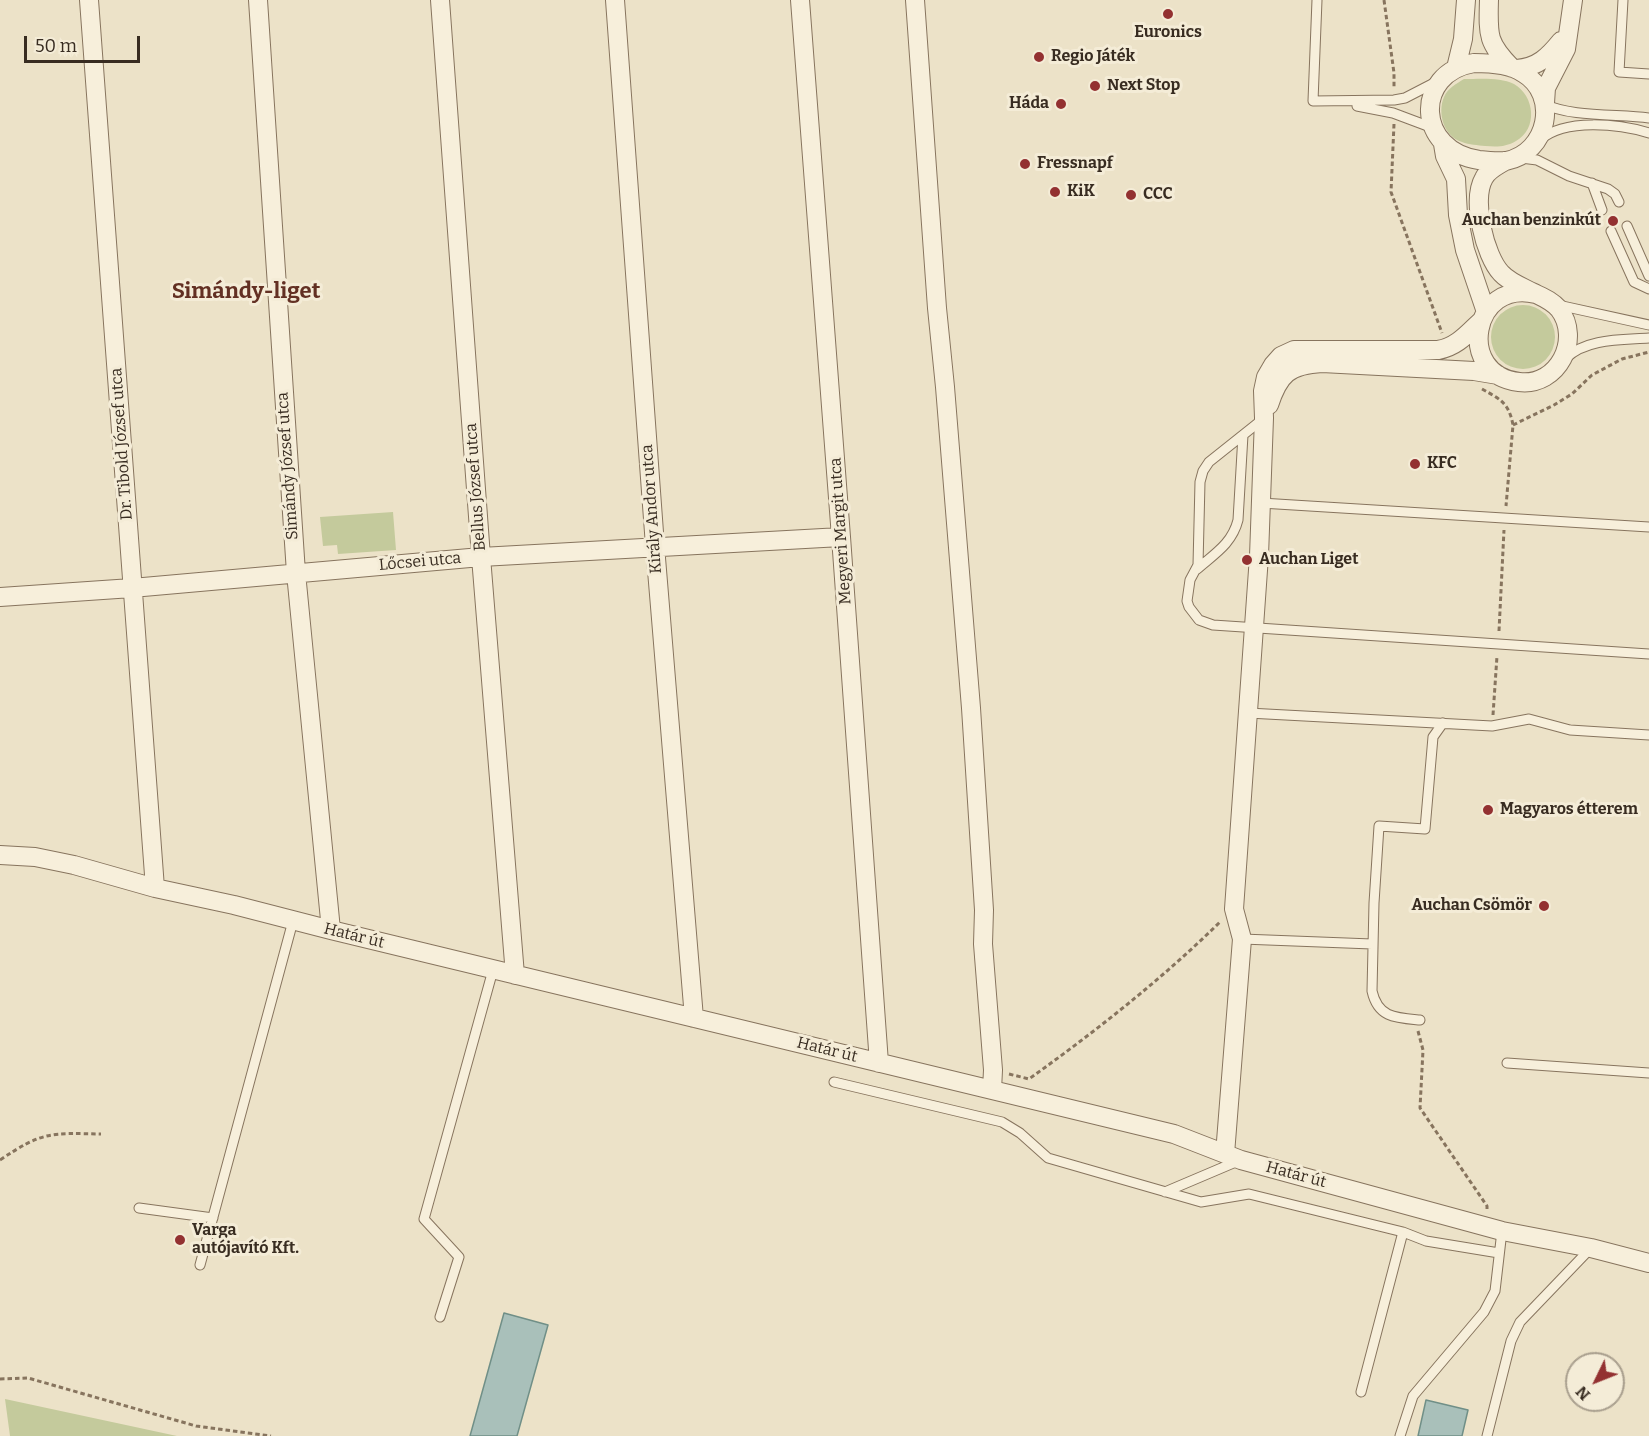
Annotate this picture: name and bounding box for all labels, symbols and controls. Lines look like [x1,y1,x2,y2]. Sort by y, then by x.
marker: Euronics [1161,7,1175,21]
place label: Euronics [1134,23,1202,43]
scale bar [27,24,142,62]
text: 50 m [35,35,77,57]
place label: Regio Játék [1051,47,1135,67]
marker: Regio Játék [1032,50,1046,64]
place label: Next Stop [1107,76,1180,96]
marker: Next Stop [1088,79,1102,93]
place label: Háda [1009,94,1049,114]
marker: Háda [1054,97,1068,111]
place label: Fressnapf [1037,154,1113,174]
marker: Fressnapf [1018,157,1032,171]
place label: KiK [1067,182,1095,202]
marker: KiK [1048,185,1062,199]
place label: CCC [1143,185,1173,205]
marker: CCC [1124,188,1138,202]
place label: Auchan benzinkút [1462,211,1601,231]
marker: Auchan benzinkút [1606,214,1620,228]
district label: Simándy-liget [172,279,320,305]
street label: Dr. Tibold József utca [107,367,137,521]
street label: Simándy József utca [273,391,303,541]
street label: Bellus József utca [462,422,490,552]
street label: Király Andor utca [638,444,666,574]
place label: KFC [1427,454,1457,474]
street label: Megyeri Margit utca [826,457,856,605]
marker: KFC [1408,457,1422,471]
street label: Lőcsei utca [378,549,462,575]
place label: Auchan Liget [1259,550,1358,570]
marker: Auchan Liget [1240,553,1254,567]
place label: Magyaros étterem [1500,800,1638,820]
marker: Magyaros étterem [1481,803,1495,817]
place label: Auchan Csömör [1411,896,1532,916]
marker: Auchan Csömör [1537,899,1551,913]
street label: Határ út [322,919,386,953]
street label: Határ út [795,1033,859,1067]
street label: Határ út [1264,1158,1328,1192]
place label: Varga autójavító Kft. [192,1221,299,1259]
marker: Varga autójavító Kft. [173,1233,187,1247]
north arrow [1565,1352,1625,1412]
text: N [1572,1382,1594,1404]

